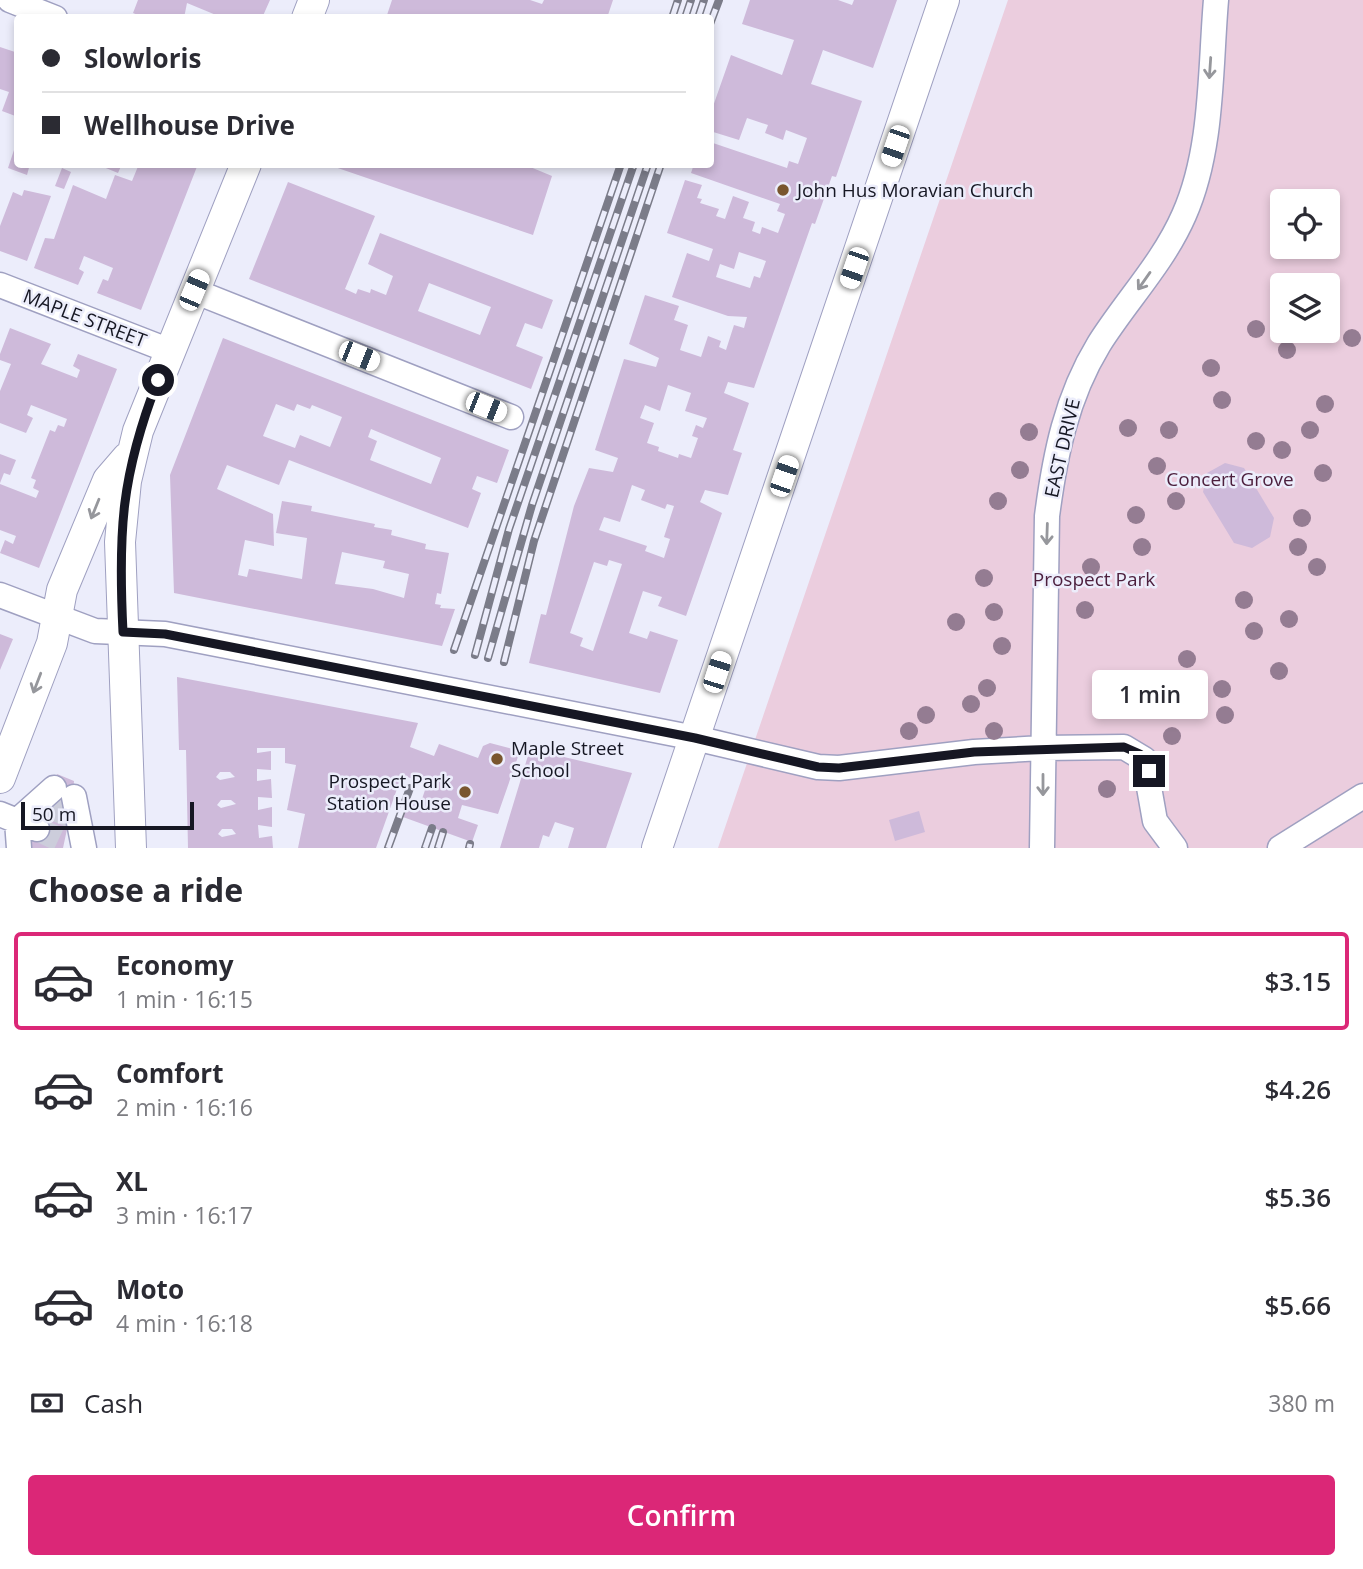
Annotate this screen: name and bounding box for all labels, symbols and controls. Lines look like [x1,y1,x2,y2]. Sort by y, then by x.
text: Slowloris [84,40,201,76]
one-way arrow [1203,56,1216,79]
text: Wellhouse Drive [84,107,295,143]
car [879,123,912,169]
place label: John Hus Moravian Church [795,177,1034,203]
marker: John Hus Moravian Church [775,182,791,198]
map controls [1270,189,1340,343]
button: locate [1270,189,1340,259]
car [838,245,871,291]
car [177,267,212,313]
one-way arrow [1137,271,1151,290]
button: layers [1270,273,1340,343]
street label: MAPLE STREET [20,283,151,354]
car [336,338,383,374]
route start [142,364,174,396]
car [463,389,510,425]
street label: EAST DRIVE [1038,396,1086,500]
car [768,453,801,499]
park label: Concert Grove [1166,466,1294,492]
one-way arrow [88,498,101,519]
one-way arrow [1040,522,1053,545]
park label: Prospect Park [1033,566,1155,592]
car [701,649,734,695]
callout: 1 min [1091,670,1207,718]
one-way arrow [29,671,42,693]
text: 1 min [1119,678,1181,710]
place label: Maple Street School [511,735,624,783]
marker: Maple Street School [489,751,505,767]
route end [1133,755,1165,787]
place label: Prospect Park Station House [327,768,451,816]
one-way arrow [1036,774,1049,797]
marker: Prospect Park Station House [457,784,473,800]
scale bar [21,799,194,831]
text: 50 m [32,801,76,827]
text: Choose a ride [28,868,243,911]
text: Economy [116,947,234,983]
icon: car [32,950,95,1013]
text: $3.15 [1264,963,1331,999]
text: 1 min · 16:15 [116,983,253,1015]
text: Comfort [116,1055,223,1091]
icon: car [32,1058,95,1121]
text: $4.26 [1264,1071,1331,1107]
text: 2 min · 16:16 [116,1091,253,1123]
text: XL [116,1163,148,1199]
icon: car [32,1166,95,1229]
text: $5.36 [1264,1179,1331,1215]
text: 3 min · 16:17 [116,1199,253,1231]
text: Moto [116,1271,184,1307]
icon: car [32,1274,95,1337]
text: $5.66 [1264,1287,1331,1323]
text: 4 min · 16:18 [116,1307,253,1339]
icon: cash [28,1384,66,1422]
text: Cash [84,1385,143,1421]
text: 380 m [1268,1387,1335,1419]
button: Confirm [28,1475,1335,1555]

